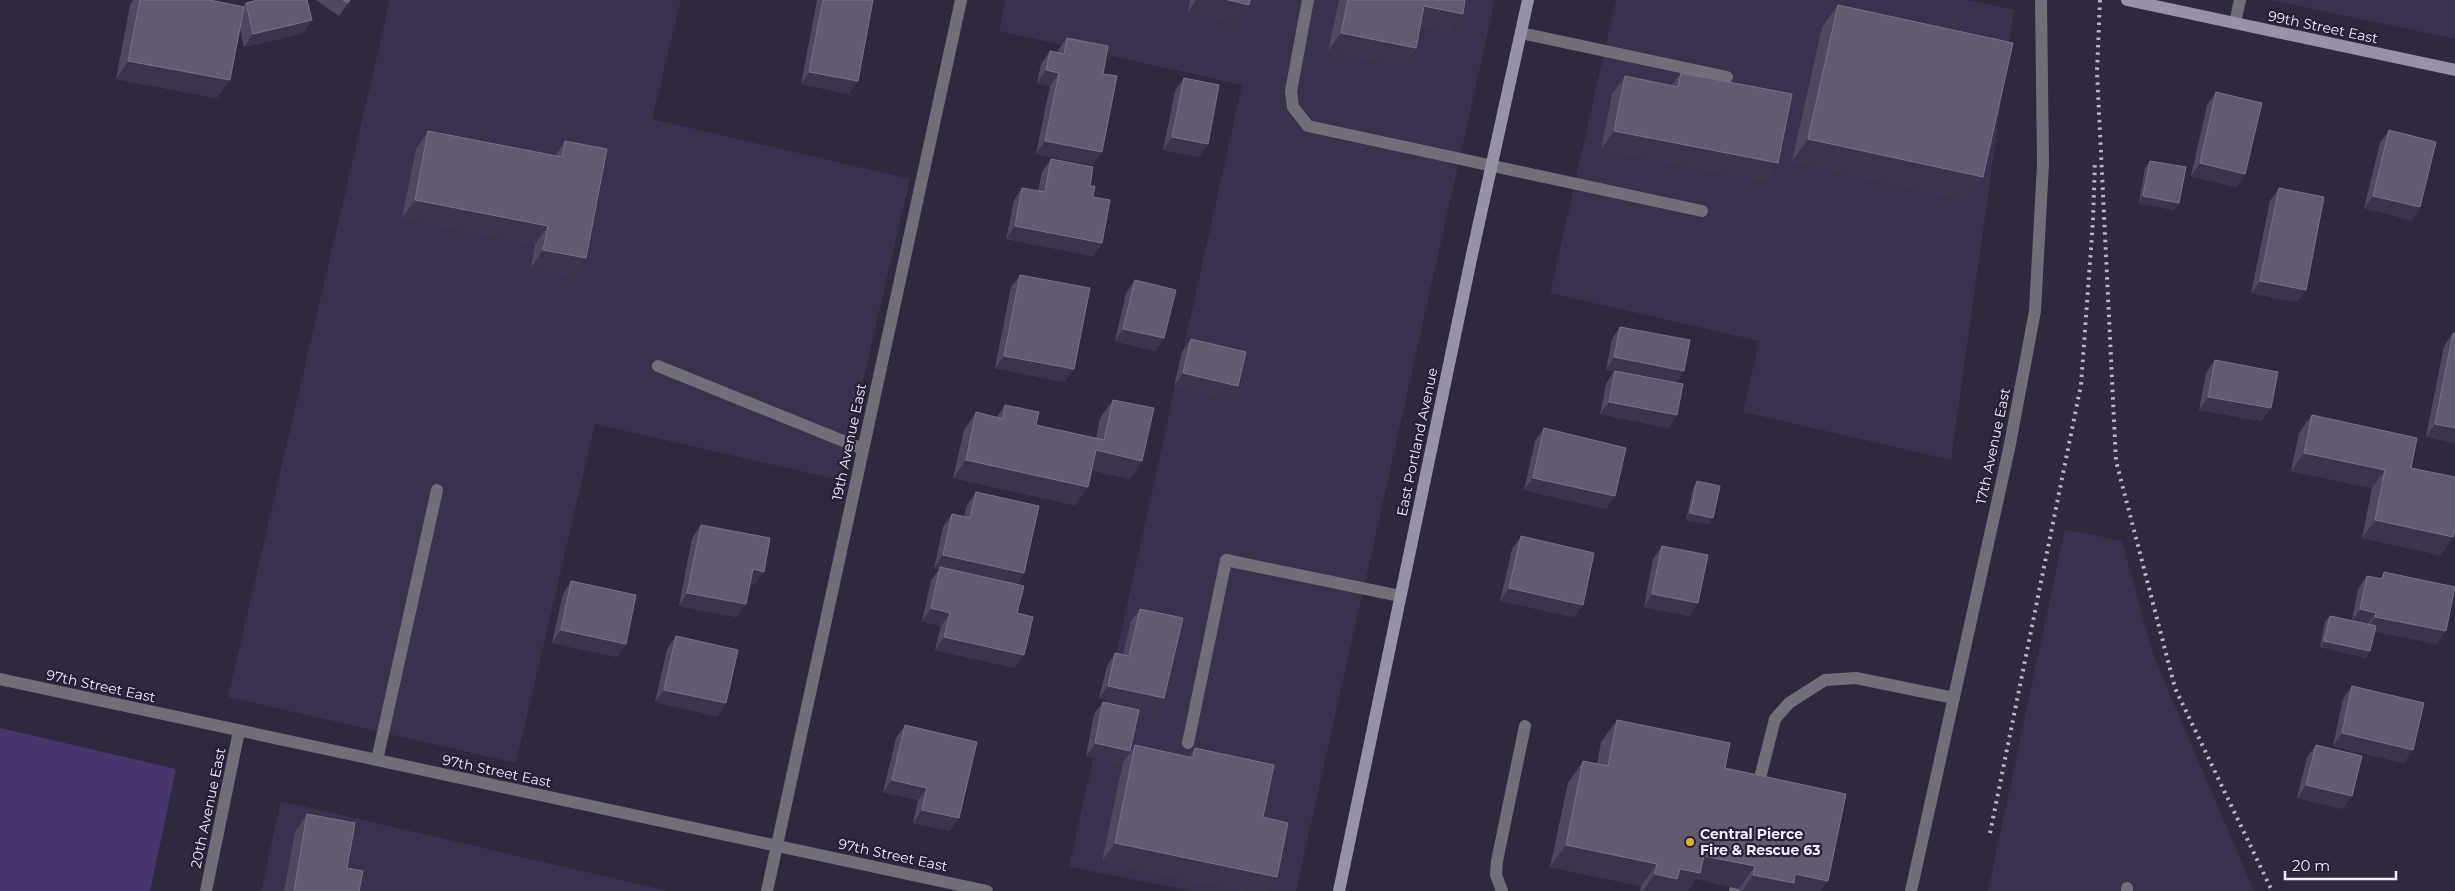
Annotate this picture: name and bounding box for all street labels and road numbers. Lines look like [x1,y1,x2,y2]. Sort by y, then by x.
street label: 99th Street East [2266,7,2380,48]
street label: East Portland Avenue [1392,366,1442,518]
street label: 19th Avenue East [828,382,870,502]
street label: 17th Avenue East [1972,386,2014,506]
street label: 97th Street East [45,666,158,706]
street label: 20th Avenue East [186,746,230,870]
street label: 97th Street East [441,751,554,791]
street label: 97th Street East [837,835,950,875]

